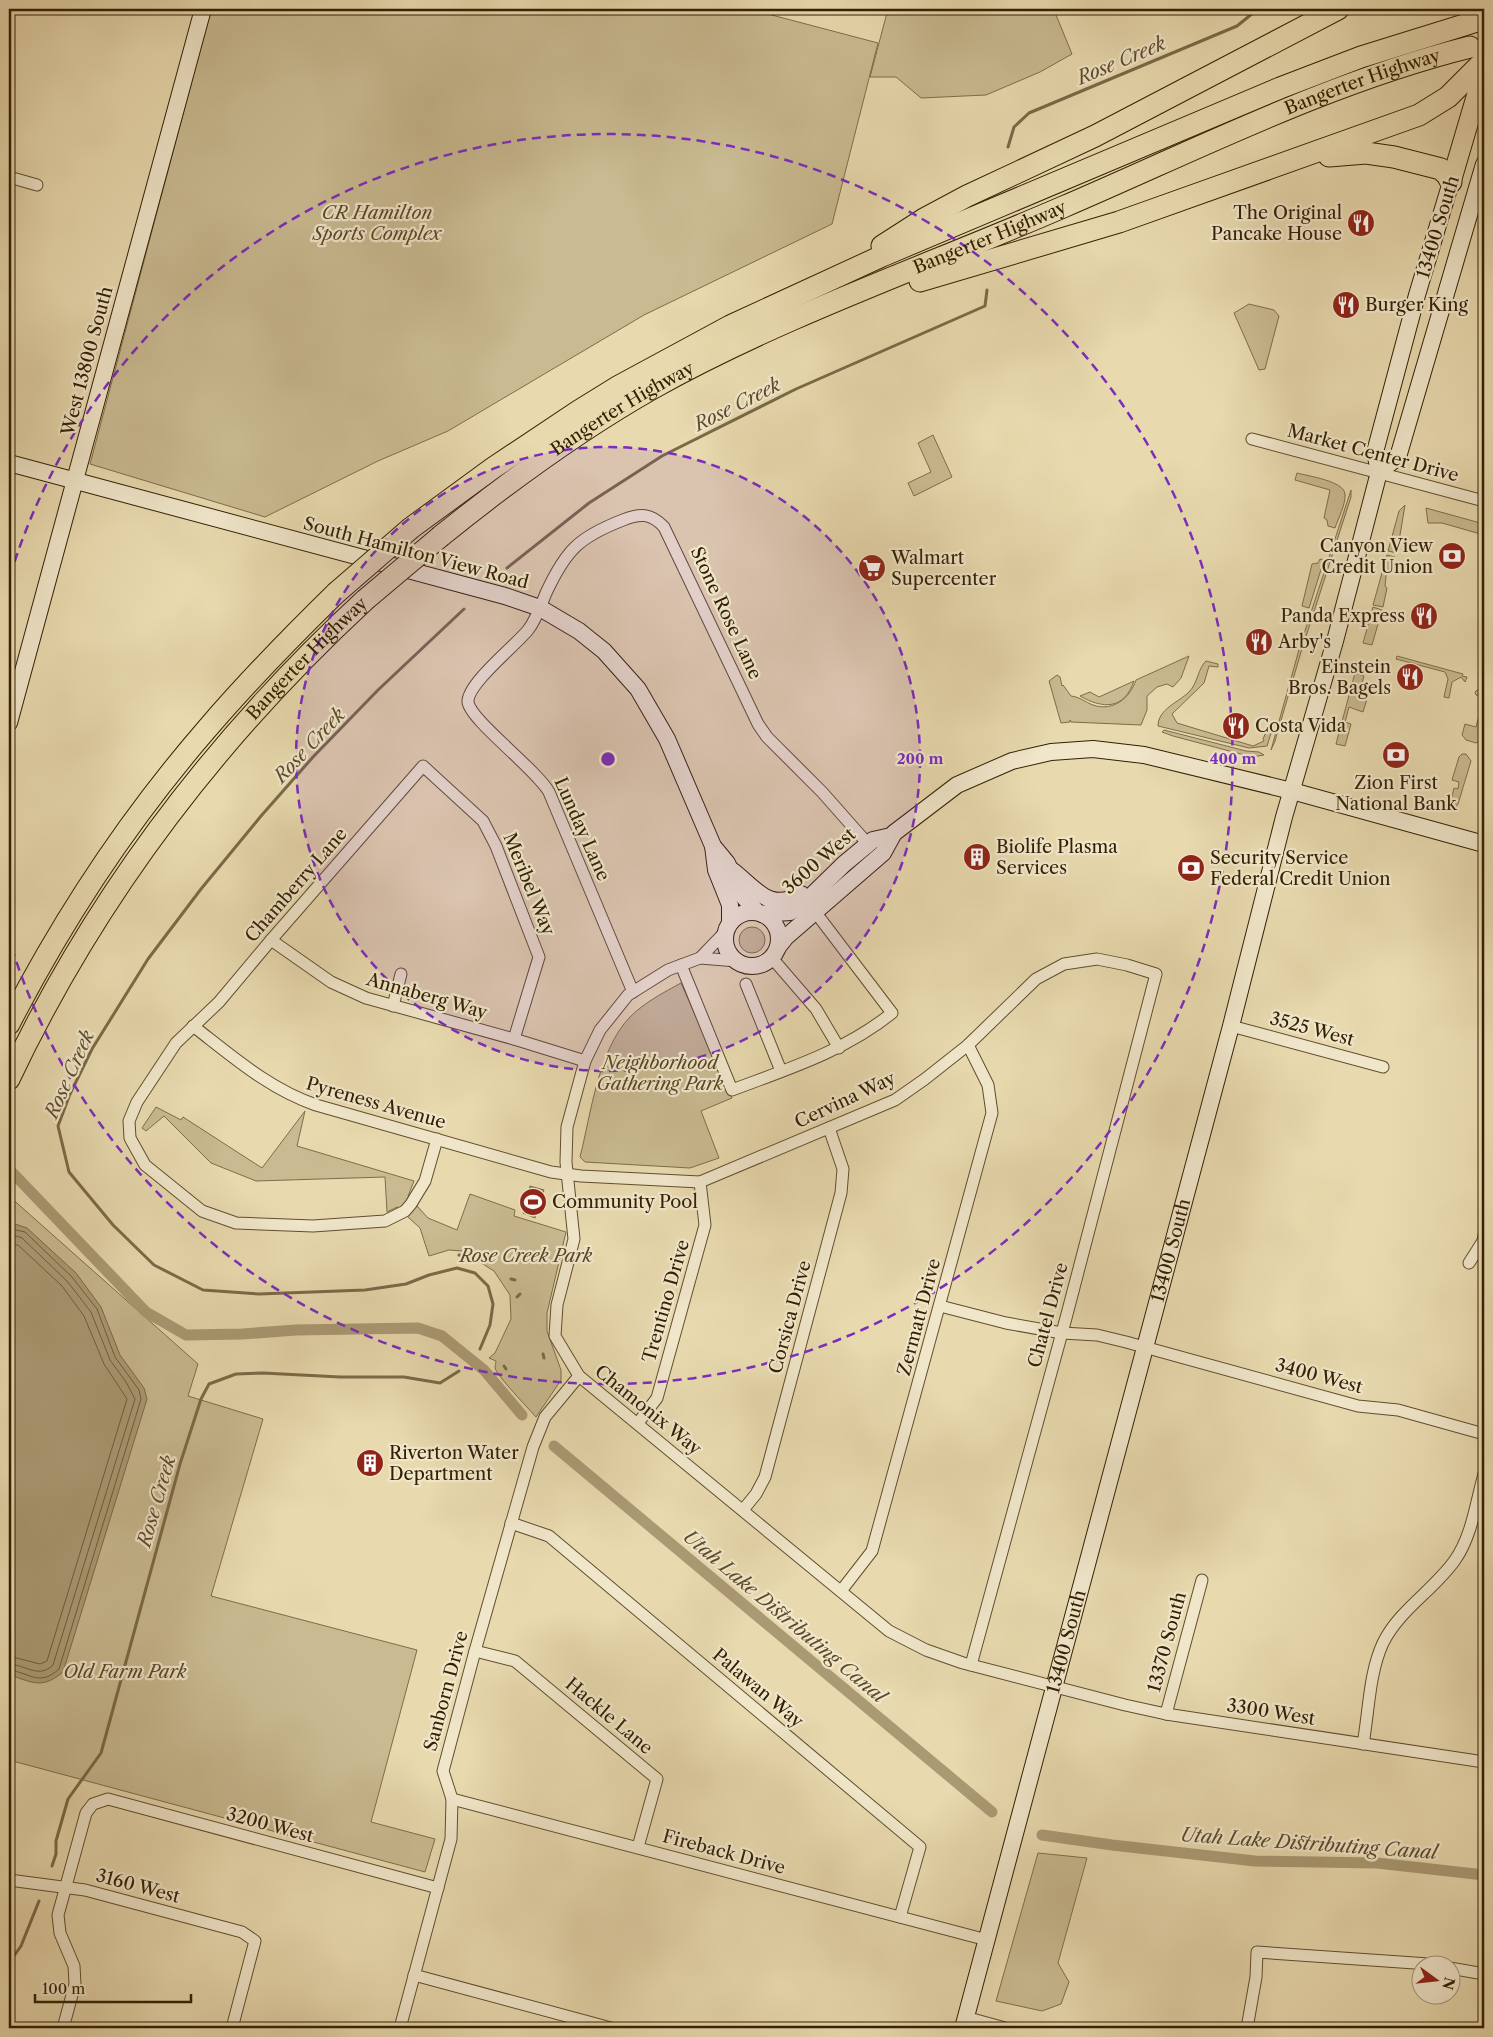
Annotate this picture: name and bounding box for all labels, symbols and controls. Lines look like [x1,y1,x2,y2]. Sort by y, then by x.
water label: Rose Creek [1072,31,1169,90]
street label: Bangerter Highway [1281,44,1444,120]
street label: 13400 South [1412,173,1464,281]
street label: Bangerter Highway [910,195,1071,279]
park label: CR Hamilton Sports Complex [312,202,443,245]
place label: The Original Pancake House [1211,202,1342,245]
restaurant icon: The Original Pancake House [1346,208,1376,238]
street label: West 13800 South [56,284,117,439]
restaurant icon: Burger King [1331,290,1361,320]
place label: Burger King [1365,294,1468,316]
street label: Bangerter Highway [546,357,699,461]
water label: Rose Creek [688,373,784,437]
street label: Market Center Drive [1285,420,1461,486]
street label: South Hamilton View Road [301,512,531,594]
place label: Canyon View Credit Union [1320,535,1434,578]
bank icon: Canyon View Credit Union [1437,541,1467,571]
street label: Stone Rose Lane [686,543,766,683]
place label: Walmart Supercenter [890,547,997,590]
supermarket icon: Walmart Supercenter [857,553,887,583]
street label: Bangerter Highway [242,592,373,725]
restaurant icon: Panda Express [1409,601,1439,631]
place label: Panda Express [1280,605,1405,627]
restaurant icon: Arby's [1244,627,1274,657]
place label: Arby's [1277,631,1331,653]
place label: Einstein Bros. Bagels [1288,656,1391,699]
restaurant icon: Einstein Bros. Bagels [1395,662,1425,692]
water label: Rose Creek [268,703,350,789]
restaurant icon: Costa Vida [1221,711,1251,741]
place label: Costa Vida [1255,715,1347,737]
bank icon: Zion First National Bank [1381,740,1411,770]
text: 200 m [897,749,943,768]
text: 400 m [1210,749,1256,768]
centre of rings [599,750,617,768]
place label: Zion First National Bank [1335,772,1458,815]
street label: Lunday Lane [549,774,615,884]
street label: Chamberry Lane [240,823,352,947]
street label: 3600 West [778,823,861,899]
street label: Meribel Way [498,830,560,939]
place label: Biolife Plasma Services [996,836,1118,879]
building icon: Biolife Plasma Services [962,842,992,872]
place label: Security Service Federal Credit Union [1210,847,1391,890]
bank icon: Security Service Federal Credit Union [1176,853,1206,883]
street label: Annaberg Way [363,968,491,1024]
street label: 3525 West [1267,1007,1357,1051]
water label: Rose Creek [39,1026,99,1124]
park label: Neighborhood Gathering Park [597,1052,724,1095]
street label: Cervina Way [791,1067,900,1133]
street label: Pyreness Avenue [304,1073,448,1133]
sports icon: Community Pool [518,1187,548,1217]
place label: Community Pool [552,1191,698,1213]
street label: 13400 South [1147,1196,1195,1304]
street label: Trentino Drive [638,1237,694,1365]
park label: Rose Creek Park [458,1245,593,1267]
street label: Zermatt Drive [893,1256,945,1378]
street label: Corsica Drive [764,1258,816,1376]
street label: Chatel Drive [1023,1260,1073,1370]
street label: 3400 West [1273,1354,1366,1398]
street label: Chamonix Way [590,1360,706,1460]
place label: Riverton Water Department [389,1442,519,1485]
building icon: Riverton Water Department [355,1448,385,1478]
water label: Rose Creek [132,1453,181,1551]
water label: Utah Lake Distributing Canal [679,1525,892,1709]
street label: 13400 South [1042,1587,1091,1696]
street label: 13370 South [1143,1589,1191,1695]
street label: Sanborn Drive [419,1628,473,1754]
street label: Palawan Way [708,1644,809,1733]
park label: Old Farm Park [63,1661,187,1683]
street label: Hackle Lane [561,1673,657,1759]
street label: 3300 West [1225,1694,1317,1730]
street label: 3200 West [224,1803,317,1847]
water label: Utah Lake Distributing Canal [1180,1823,1440,1864]
street label: Fireback Drive [660,1825,788,1879]
street label: 3160 West [94,1864,183,1908]
north arrow [1410,1954,1460,2004]
scale bar [35,1972,191,2004]
text: N [1438,1975,1459,1992]
text: 100 m [42,1979,85,1998]

